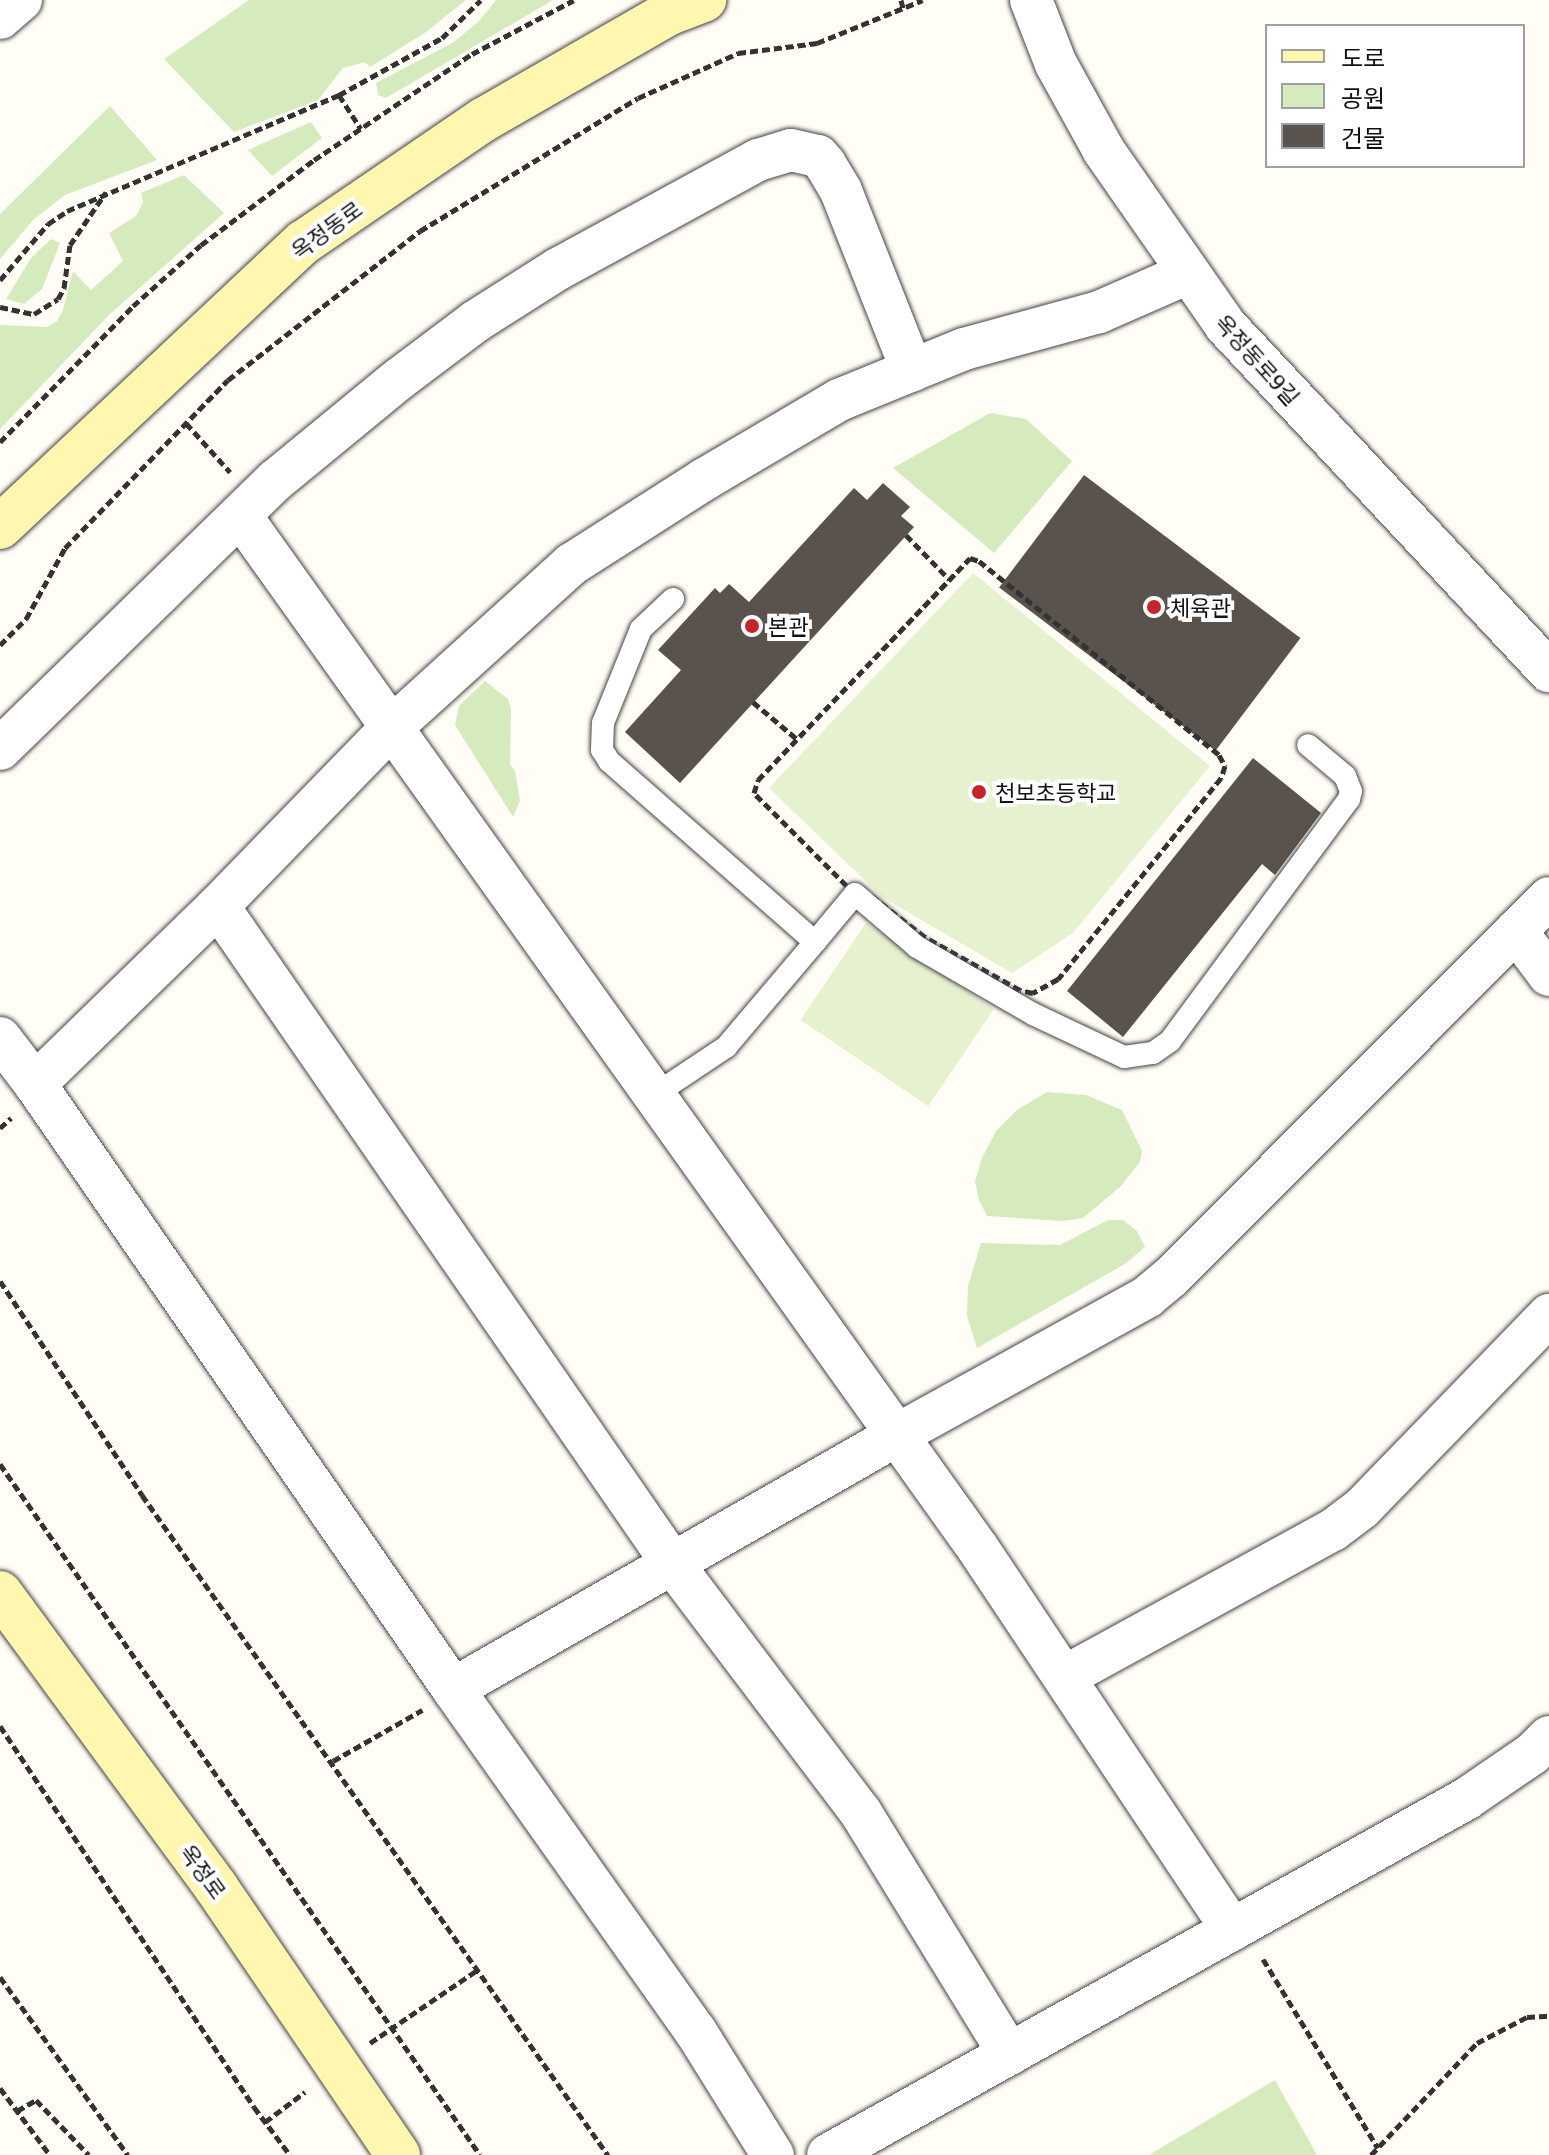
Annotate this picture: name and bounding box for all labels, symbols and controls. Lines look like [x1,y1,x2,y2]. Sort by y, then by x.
legend [1265,24,1525,168]
text: 도로 [1341,39,1385,74]
text: 공원 [1341,79,1385,114]
text: 건물 [1341,119,1385,154]
street label: 옥정동로 [285,195,367,263]
street label: 옥정동로9길 [1210,308,1306,410]
place label: 체육관 [1170,594,1231,620]
marker: 체육관 [1145,598,1163,616]
place label: 본관 [768,613,808,639]
marker: 본관 [743,617,761,635]
place label: 천보초등학교 [995,779,1116,805]
marker: 천보초등학교 [970,783,988,801]
street label: 옥정로 [175,1839,233,1903]

